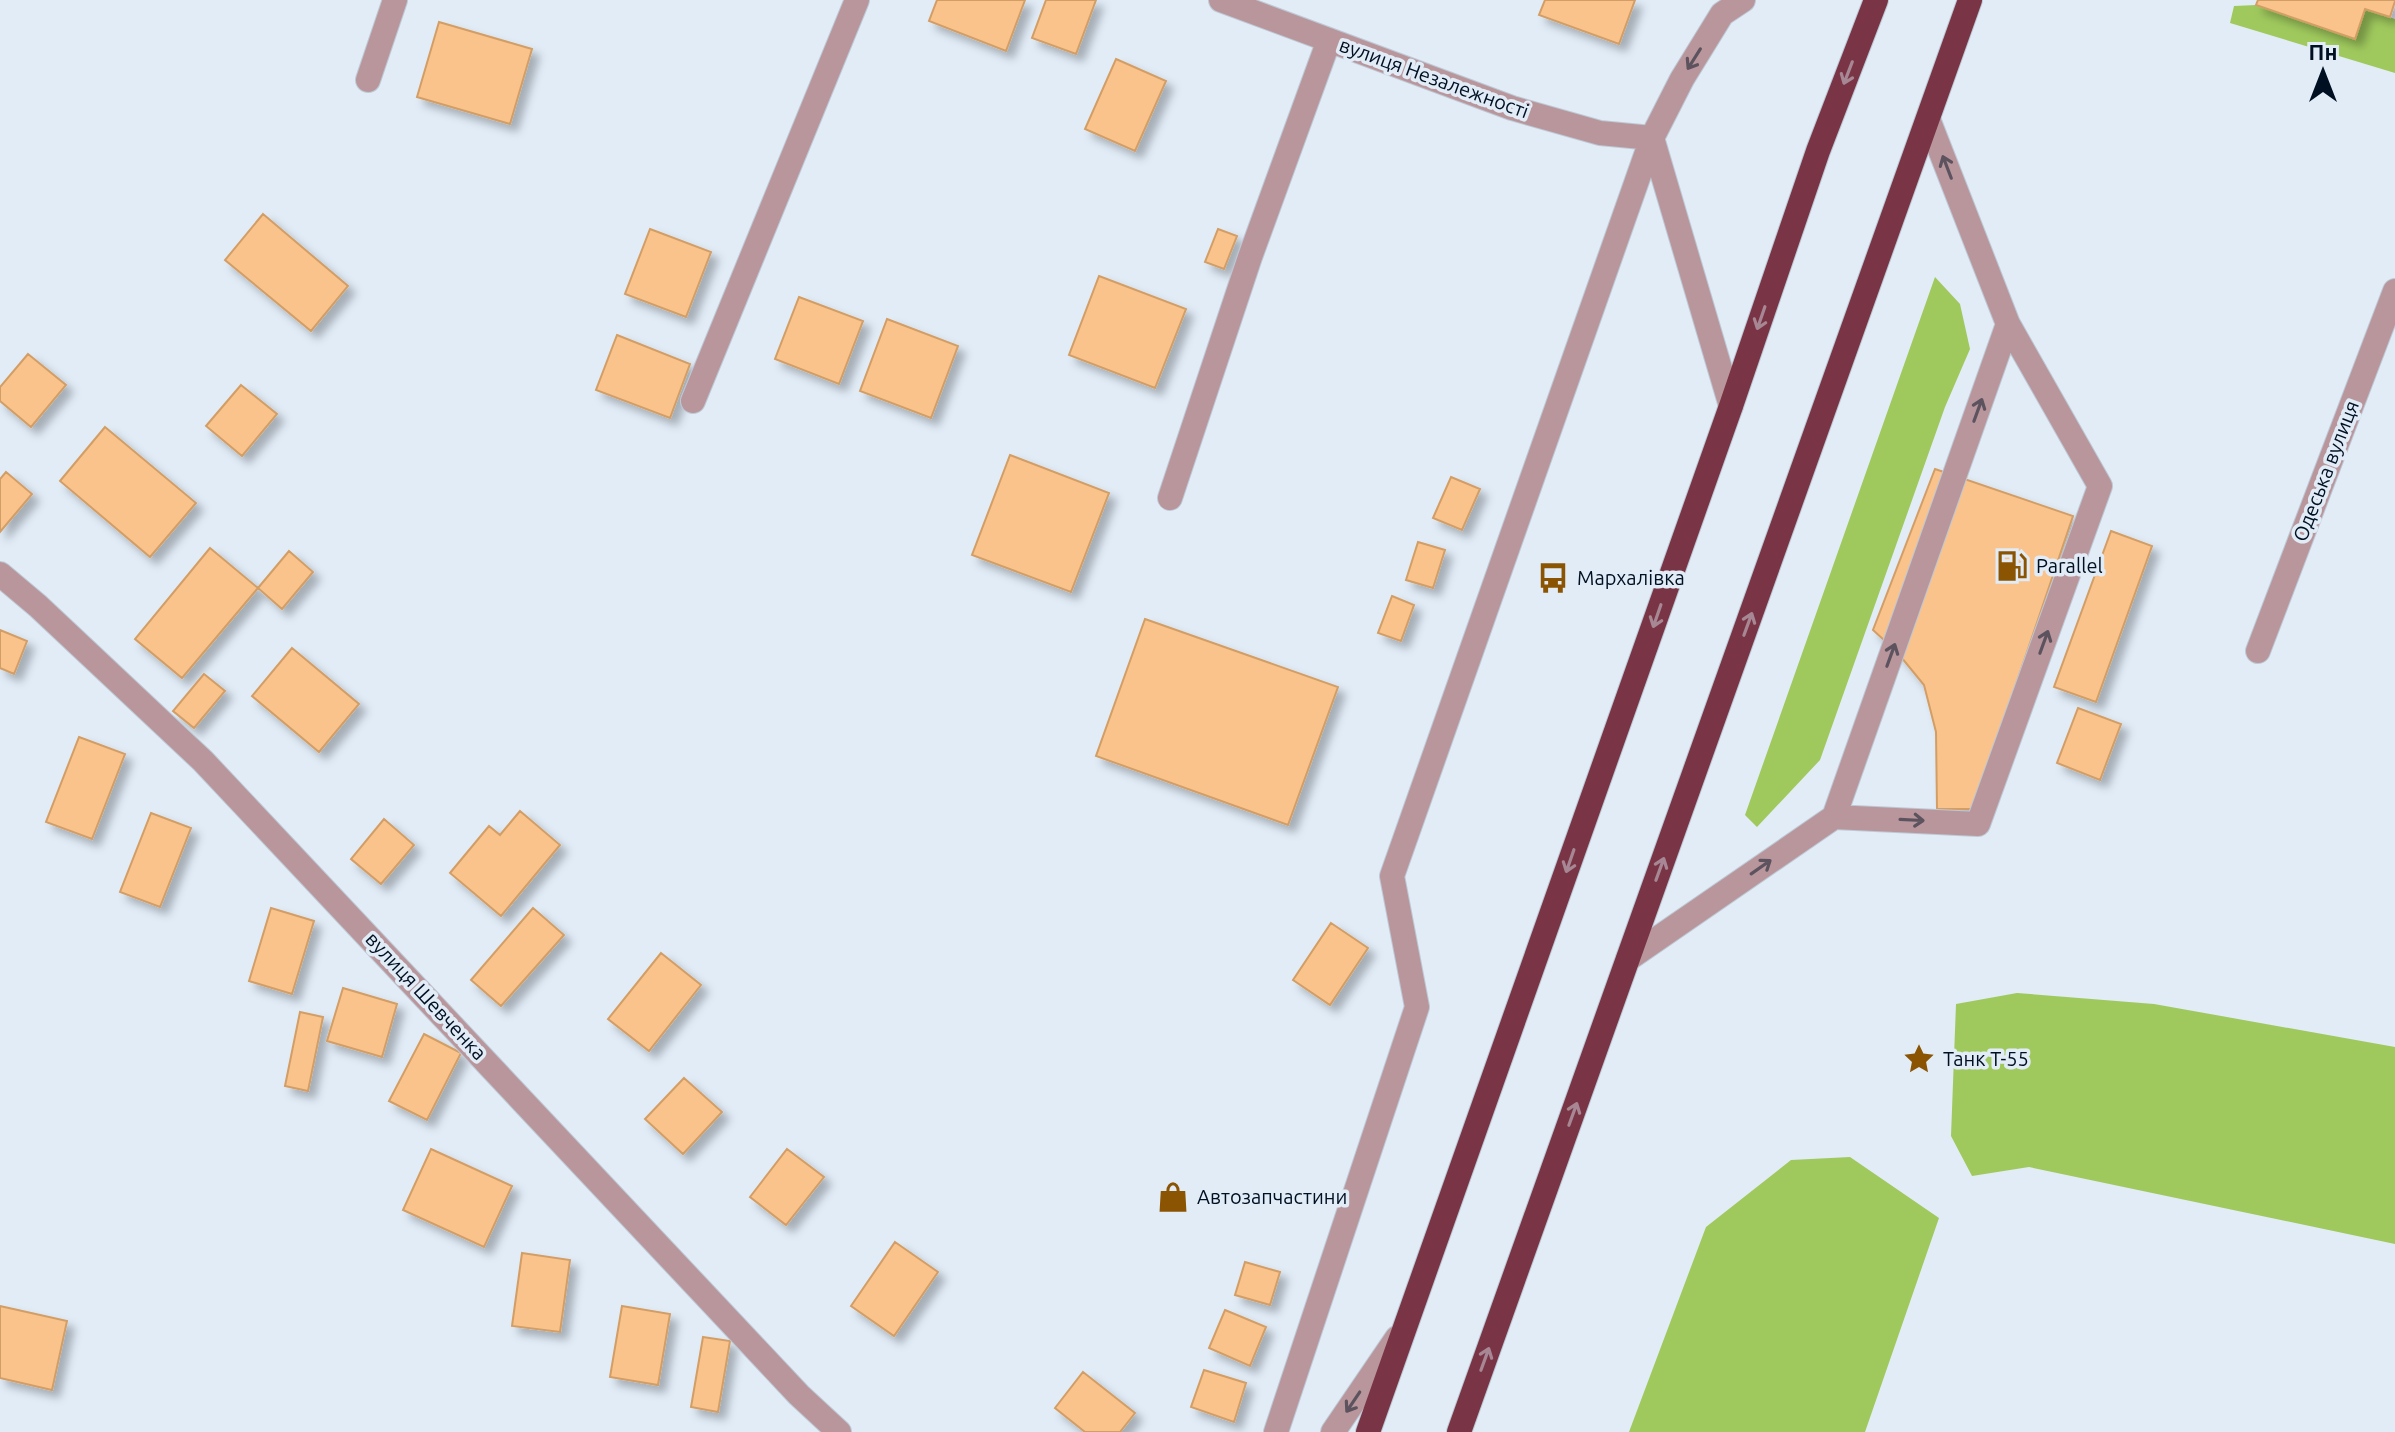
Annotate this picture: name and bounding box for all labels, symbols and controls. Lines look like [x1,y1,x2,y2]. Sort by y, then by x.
north arrow [2283,32,2363,112]
street label: вулиця Незалежності [1336,33,1532,123]
text: Пн [2309,39,2337,64]
one-way arrow [1686,47,1702,70]
one-way arrow [1840,60,1854,85]
one-way arrow [1939,155,1953,180]
one-way arrow [1753,305,1768,330]
street label: Одеська вулиця [2288,397,2363,545]
one-way arrow [1972,398,1986,423]
fuel station icon: Parallel [1995,549,2029,583]
place label: Parallel [2036,554,2103,577]
bus stop icon: Мархалівка [1536,561,1570,595]
place label: Мархалівка [1577,566,1685,589]
one-way arrow [1648,603,1663,628]
one-way arrow [1741,612,1756,637]
one-way arrow [2038,630,2052,655]
one-way arrow [1885,643,1899,668]
one-way arrow [1898,813,1925,828]
one-way arrow [1562,848,1576,873]
one-way arrow [1654,857,1668,882]
one-way arrow [1750,859,1772,875]
street label: вулиця Шевченка [361,927,491,1064]
place icon: Танк Т-55 [1902,1042,1936,1076]
place label: Танк Т-55 [1943,1047,2029,1070]
one-way arrow [1567,1102,1581,1126]
shop icon: Автозапчастини [1156,1180,1190,1214]
place label: Автозапчастини [1197,1185,1347,1208]
one-way arrow [1479,1346,1494,1371]
one-way arrow [1345,1391,1362,1413]

